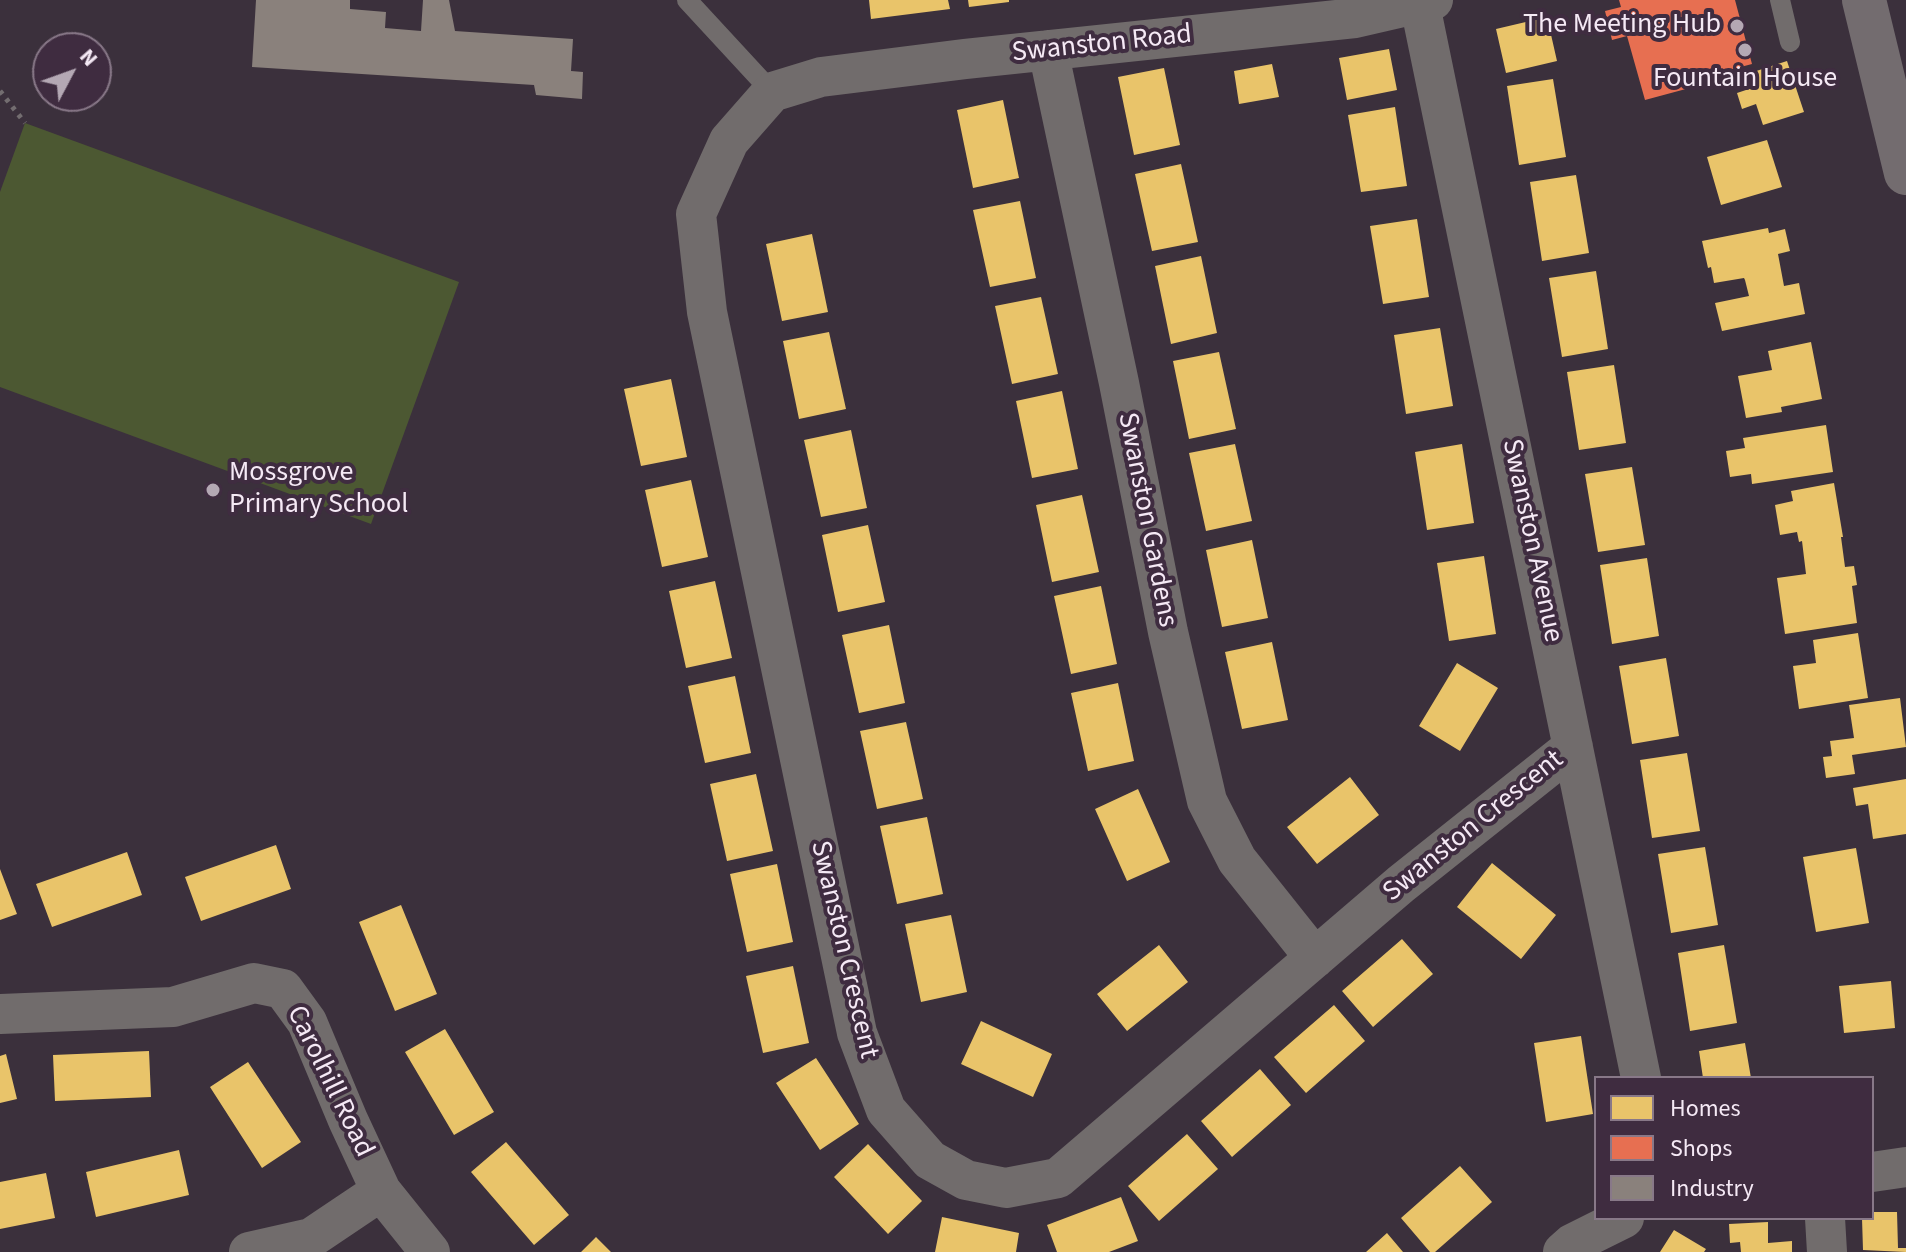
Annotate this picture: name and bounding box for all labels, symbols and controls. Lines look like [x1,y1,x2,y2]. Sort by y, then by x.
place label: The Meeting Hub [1523,9,1721,43]
marker: The Meeting Hub [1728,17,1746,35]
street label: Swanston Road [1010,19,1194,71]
north arrow [32,32,112,112]
marker: Fountain House [1736,41,1754,59]
text: N [72,42,105,74]
place label: Fountain House [1653,63,1837,97]
street label: Swanston Gardens [1109,410,1183,630]
street label: Swanston Avenue [1493,436,1569,646]
place label: Mossgrove Primary School [229,457,408,523]
marker: Mossgrove Primary School [204,481,222,499]
street label: Swanston Crescent [1377,744,1571,910]
street label: Swanston Crescent [802,838,884,1062]
street label: Carolhill Road [278,1001,380,1163]
legend [1594,1076,1874,1220]
text: Homes [1670,1091,1741,1126]
text: Shops [1670,1131,1732,1166]
text: Industry [1670,1171,1754,1206]

